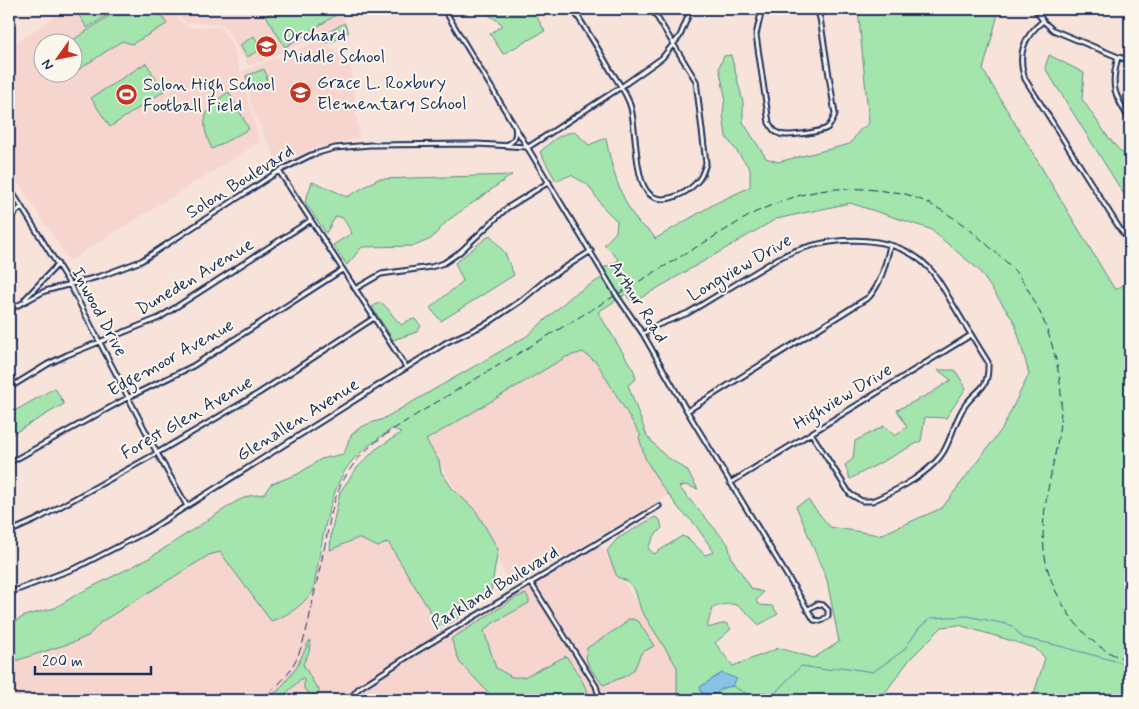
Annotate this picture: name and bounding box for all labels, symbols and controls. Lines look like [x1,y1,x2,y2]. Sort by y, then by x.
place label: Orchard Middle School [283,24,385,69]
north arrow [32,32,82,82]
school or university icon: Orchard Middle School [255,34,279,58]
text: N [38,56,58,73]
place label: Grace L. Roxbury Elementary School [317,71,467,116]
place label: Solon High School Football Field [143,73,275,118]
school or university icon: Grace L. Roxbury Elementary School [289,81,313,105]
sports icon: Solon High School Football Field [115,83,139,107]
street label: Solon Boulevard [182,139,298,225]
street label: Longview Drive [684,229,797,308]
street label: Duneden Avenue [132,232,258,321]
street label: Arthur Road [603,256,673,348]
street label: Inwood Drive [65,263,133,361]
street label: Edgemoor Avenue [104,313,239,404]
street label: Highview Drive [789,358,898,438]
street label: Forest Glen Avenue [117,371,257,465]
street label: Glenallen Avenue [232,373,364,467]
street label: Parkland Boulevard [427,540,563,636]
scale bar [35,644,151,676]
text: 200 m [42,652,83,672]

